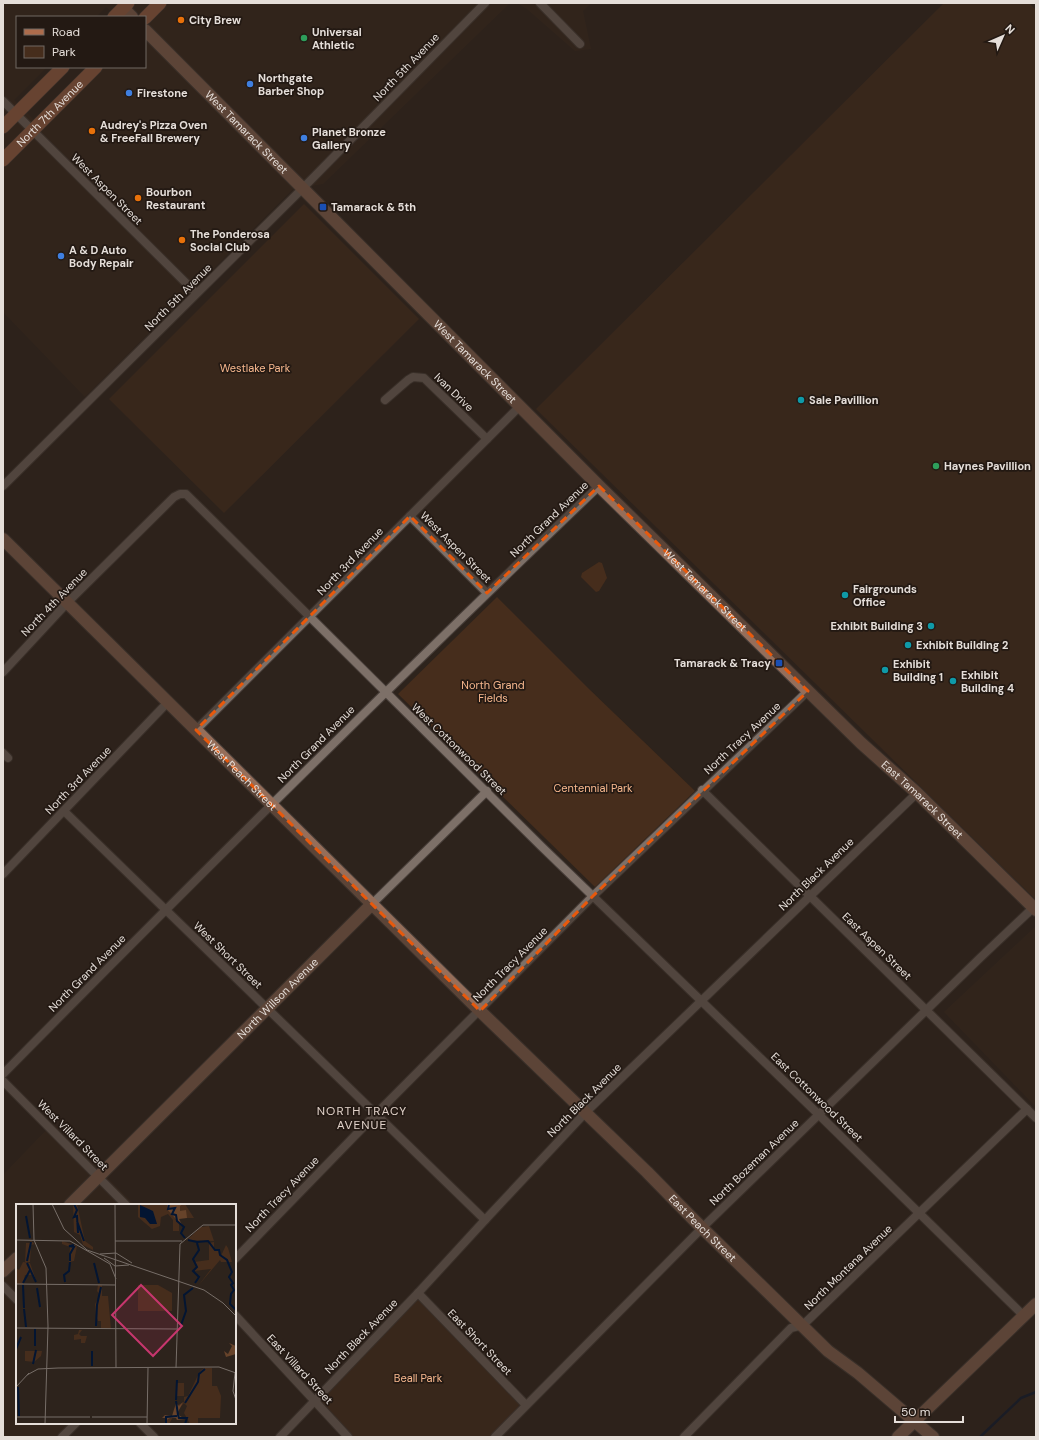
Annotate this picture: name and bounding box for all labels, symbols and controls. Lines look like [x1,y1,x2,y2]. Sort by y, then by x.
place label: City Brew [189,13,241,27]
marker: City Brew [176,15,186,25]
legend [16,16,146,68]
north arrow [983,16,1023,56]
text: N [1002,21,1018,37]
text: Road [52,24,80,40]
place label: Universal Athletic [312,25,362,52]
street label: North 5th Avenue [370,30,442,104]
marker: Universal Athletic [299,33,309,43]
text: Park [52,44,76,60]
place label: Northgate Barber Shop [258,71,324,98]
street label: North 7th Avenue [13,77,86,150]
marker: Northgate Barber Shop [245,79,255,89]
place label: Firestone [137,86,188,100]
street label: West Tamarack Street [202,87,291,177]
marker: Firestone [124,88,134,98]
place label: Audrey's Pizza Oven & FreeFall Brewery [100,118,207,145]
place label: Planet Bronze Gallery [312,125,386,152]
marker: Audrey's Pizza Oven & FreeFall Brewery [87,126,97,136]
marker: Planet Bronze Gallery [299,133,309,143]
street label: West Aspen Street [68,150,146,228]
place label: Bourbon Restaurant [146,185,206,212]
marker: Bourbon Restaurant [133,193,143,203]
place label: Tamarack & 5th [331,200,416,214]
marker: Tamarack & 5th [318,202,328,212]
place label: The Ponderosa Social Club [190,227,270,254]
marker: The Ponderosa Social Club [177,235,187,245]
place label: A & D Auto Body Repair [69,243,134,270]
marker: A & D Auto Body Repair [56,251,66,261]
street label: North 5th Avenue [141,260,215,334]
street label: West Tamarack Street [431,317,520,406]
park label: Westlake Park [220,361,291,375]
street label: Ivan Drive [431,370,477,414]
place label: Sale Pavillion [809,393,879,407]
marker: Sale Pavillion [796,395,806,405]
place label: Haynes Pavillion [944,459,1031,473]
marker: Haynes Pavillion [931,461,941,471]
street label: North Grand Avenue [507,478,591,560]
street label: West Aspen Street [417,508,495,586]
street label: North 3rd Avenue [314,524,386,598]
street label: West Tamarack Street [660,546,750,634]
street label: North 4th Avenue [18,565,90,639]
place label: Fairgrounds Office [853,582,917,609]
marker: Fairgrounds Office [840,590,850,600]
place label: Exhibit Building 3 [830,619,923,633]
marker: Exhibit Building 3 [926,621,936,631]
place label: Exhibit Building 2 [916,638,1008,652]
marker: Exhibit Building 2 [903,640,913,650]
place label: Tamarack & Tracy [674,656,771,670]
place label: Exhibit Building 1 [893,657,943,684]
marker: Tamarack & Tracy [774,658,784,668]
marker: Exhibit Building 1 [880,665,890,675]
place label: Exhibit Building 4 [961,668,1014,695]
marker: Exhibit Building 4 [948,676,958,686]
park label: North Grand Fields [461,678,525,705]
street label: North Tracy Avenue [701,699,783,777]
street label: West Cottonwood Street [409,700,509,798]
street label: North Grand Avenue [274,702,358,786]
street label: West Peach Street [204,737,280,813]
street label: North 3rd Avenue [42,743,114,817]
street label: East Tamarack Street [878,757,966,842]
park label: Centennial Park [553,781,633,795]
street label: North Black Avenue [776,835,856,913]
street label: East Aspen Street [839,909,915,983]
street label: West Short Street [191,919,265,991]
street label: North Tracy Avenue [470,924,550,1004]
street label: North Grand Avenue [45,931,129,1015]
street label: North Willson Avenue [234,955,321,1042]
street label: East Cottonwood Street [768,1049,866,1145]
street label: North Black Avenue [544,1060,624,1140]
street label: West Villard Street [35,1097,111,1173]
district label: NORTH TRACY AVENUE [317,1103,407,1133]
street label: North Bozeman Avenue [706,1116,802,1208]
street label: North Tracy Avenue [242,1153,322,1235]
street label: East Peach Street [666,1191,739,1265]
inset map [16,1204,236,1424]
street label: North Montana Avenue [801,1221,895,1313]
street label: North Black Avenue [322,1296,400,1376]
street label: East Short Street [445,1306,515,1378]
street label: East Villard Street [264,1331,336,1407]
park label: Beall Park [394,1371,443,1385]
scale bar [895,1398,963,1424]
text: 50 m [901,1404,930,1420]

